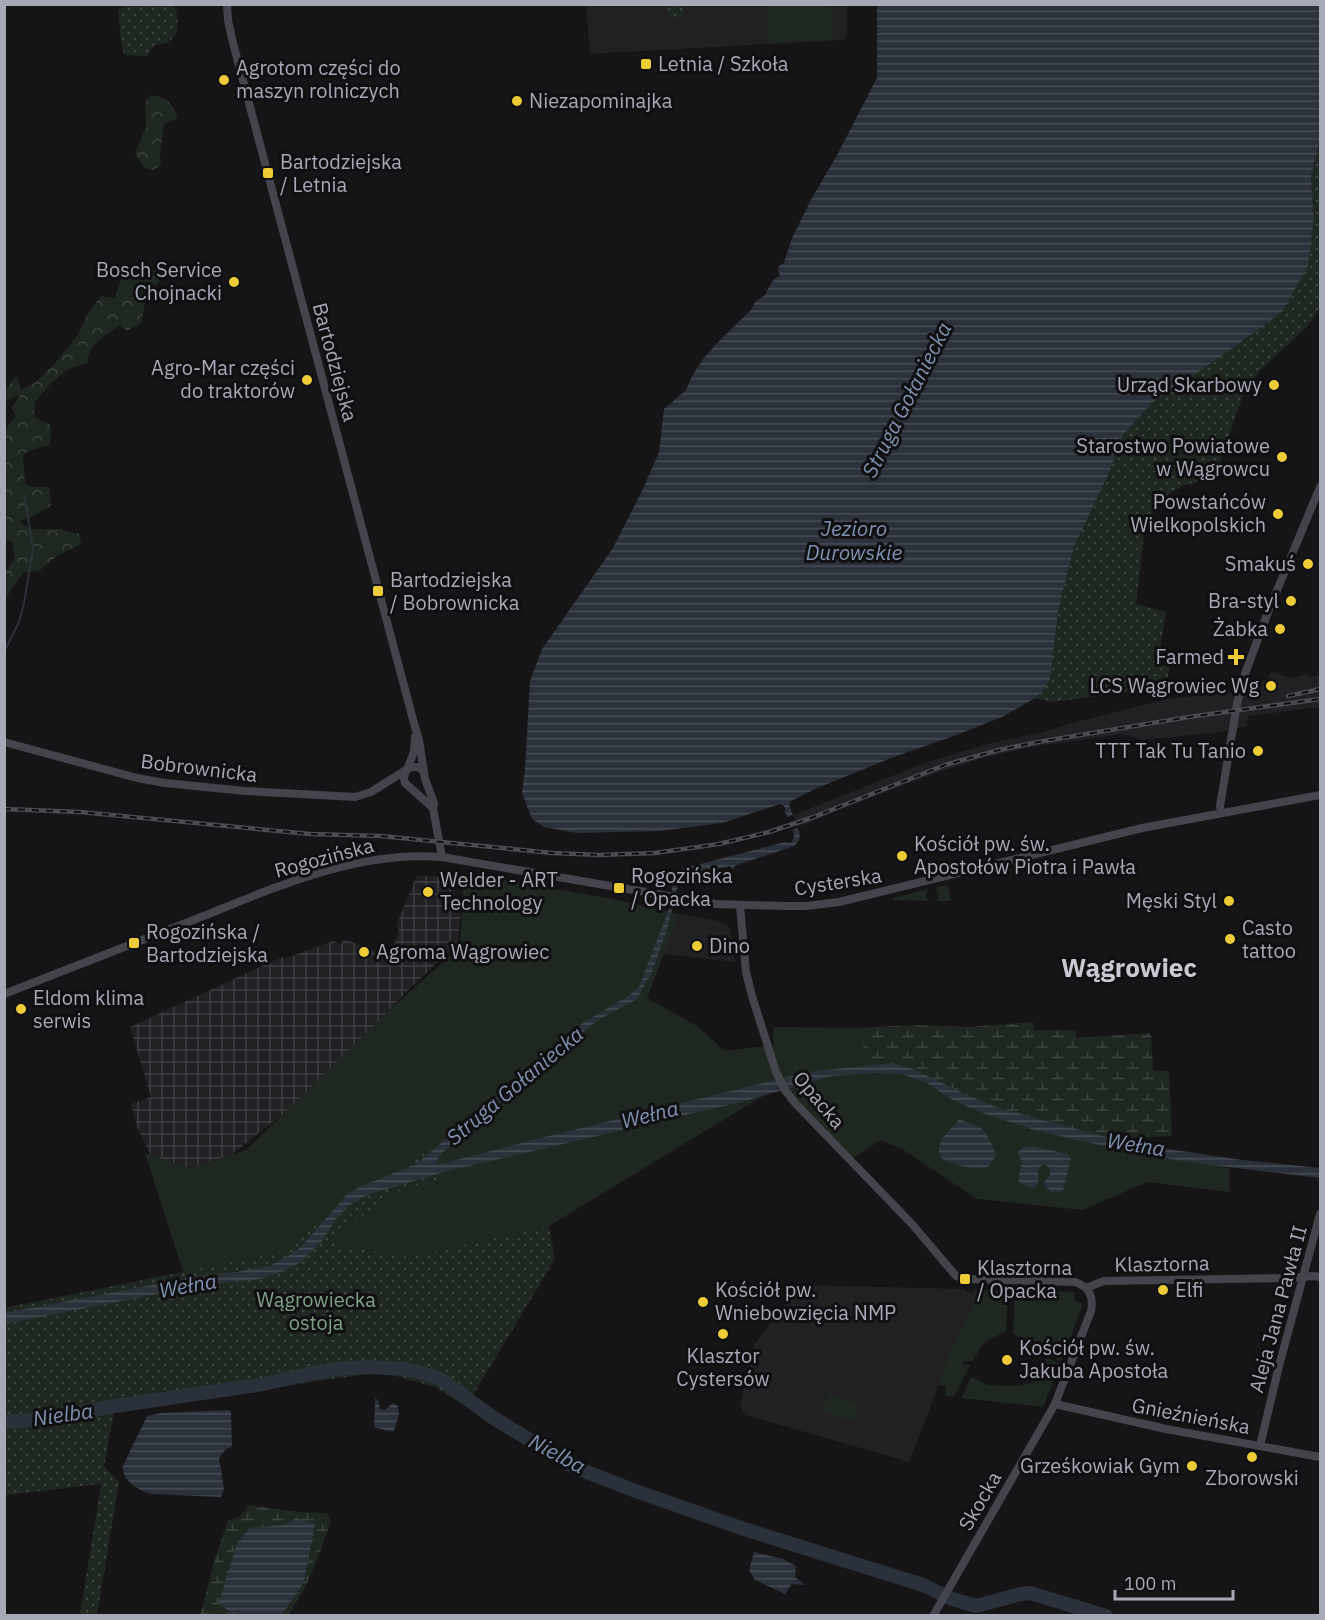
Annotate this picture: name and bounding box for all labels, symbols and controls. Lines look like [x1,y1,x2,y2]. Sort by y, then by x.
place label: Letnia / Szkoła [658,50,789,77]
place label: Agrotom części do maszyn rolniczych [236,54,401,104]
marker: Letnia / Szkoła [639,57,653,71]
marker: Agrotom części do maszyn rolniczych [217,73,231,87]
place label: Niezapominajka [529,87,673,114]
marker: Niezapominajka [510,94,524,108]
place label: Bartodziejska / Letnia [280,148,402,198]
marker: Bartodziejska / Letnia [261,166,275,180]
place label: Bosch Service Chojnacki [96,256,222,306]
marker: Bosch Service Chojnacki [227,275,241,289]
street label: Bartodziejska [307,299,364,425]
water label: Struga Gołaniecka [855,317,957,482]
place label: Agro-Mar części do traktorów [151,354,295,404]
place label: Urząd Skarbowy [1117,371,1262,398]
marker: Agro-Mar części do traktorów [300,373,314,387]
marker: Urząd Skarbowy [1267,378,1281,392]
place label: Starostwo Powiatowe w Wągrowcu [1076,432,1270,482]
marker: Starostwo Powiatowe w Wągrowcu [1275,450,1289,464]
place label: Powstańców Wielkopolskich [1130,488,1266,538]
marker: Powstańców Wielkopolskich [1271,507,1285,521]
water label: Jezioro Durowskie [806,514,903,566]
place label: Smakuś [1225,550,1296,577]
marker: Smakuś [1301,557,1315,571]
place label: Bartodziejska / Bobrownicka [390,566,520,616]
marker: Bartodziejska / Bobrownicka [371,584,385,598]
place label: Bra-styl [1208,587,1279,614]
marker: Bra-styl [1284,594,1298,608]
place label: Żabka [1213,615,1268,642]
marker: Żabka [1273,622,1287,636]
place label: Farmed [1156,643,1224,670]
marker: Farmed [1229,650,1243,664]
place label: LCS Wągrowiec Wg [1090,672,1259,699]
marker: LCS Wągrowiec Wg [1264,679,1278,693]
place label: TTT Tak Tu Tanio [1095,737,1246,764]
marker: TTT Tak Tu Tanio [1251,744,1265,758]
street label: Bobrownicka [139,747,259,788]
place label: Kościół pw. św. Apostołów Piotra i Pawła [914,830,1136,880]
street label: Rogozińska [271,831,377,884]
marker: Kościół pw. św. Apostołów Piotra i Pawła [895,849,909,863]
street label: Cysterska [792,861,884,902]
place label: Rogozińska / Opacka [631,862,733,912]
place label: Welder - ART Technology [440,866,558,916]
marker: Rogozińska / Opacka [612,881,626,895]
marker: Welder - ART Technology [421,885,435,899]
place label: Męski Styl [1126,887,1217,914]
marker: Męski Styl [1222,894,1236,908]
place label: Casto tattoo [1242,914,1296,964]
place label: Rogozińska / Bartodziejska [146,918,268,968]
place label: Dino [709,932,750,959]
marker: Casto tattoo [1223,932,1237,946]
marker: Rogozińska / Bartodziejska [127,936,141,950]
place label: Agroma Wągrowiec [376,938,549,965]
marker: Dino [690,939,704,953]
marker: Agroma Wągrowiec [357,945,371,959]
district label: Wągrowiec [1061,950,1197,984]
place label: Eldom klima serwis [33,984,145,1034]
marker: Eldom klima serwis [14,1002,28,1016]
water label: Struga Gołaniecka [440,1020,589,1151]
street label: Opacka [787,1065,852,1134]
water label: Wełna [618,1093,681,1135]
water label: Wełna [1105,1126,1167,1162]
street label: Aleja Jana Pawła II [1242,1222,1313,1396]
street label: Klasztorna [1114,1249,1210,1278]
place label: Klasztorna / Opacka [977,1254,1072,1304]
water label: Wełna [157,1266,219,1304]
marker: Klasztorna / Opacka [958,1272,972,1286]
place label: Kościół pw. Wniebowzięcia NMP [715,1276,896,1326]
place label: Elfi [1175,1276,1203,1303]
marker: Elfi [1156,1283,1170,1297]
park label: Wągrowiecka ostoja [256,1286,376,1336]
marker: Kościół pw. Wniebowzięcia NMP [696,1295,710,1309]
marker: Klasztor Cystersów [716,1327,730,1341]
place label: Kościół pw. św. Jakuba Apostoła [1019,1334,1168,1384]
place label: Klasztor Cystersów [676,1342,770,1392]
marker: Kościół pw. św. Jakuba Apostoła [1000,1353,1014,1367]
street label: Gnieźnieńska [1130,1391,1253,1440]
water label: Nielba [31,1396,95,1432]
water label: Nielba [524,1427,591,1480]
marker: Zborowski [1245,1450,1259,1464]
place label: Grześkowiak Gym [1020,1452,1180,1479]
marker: Grześkowiak Gym [1185,1459,1199,1473]
place label: Zborowski [1205,1464,1299,1491]
street label: Skocka [952,1466,1007,1535]
scale bar [1115,1563,1234,1601]
text: 100 m [1124,1572,1176,1595]

